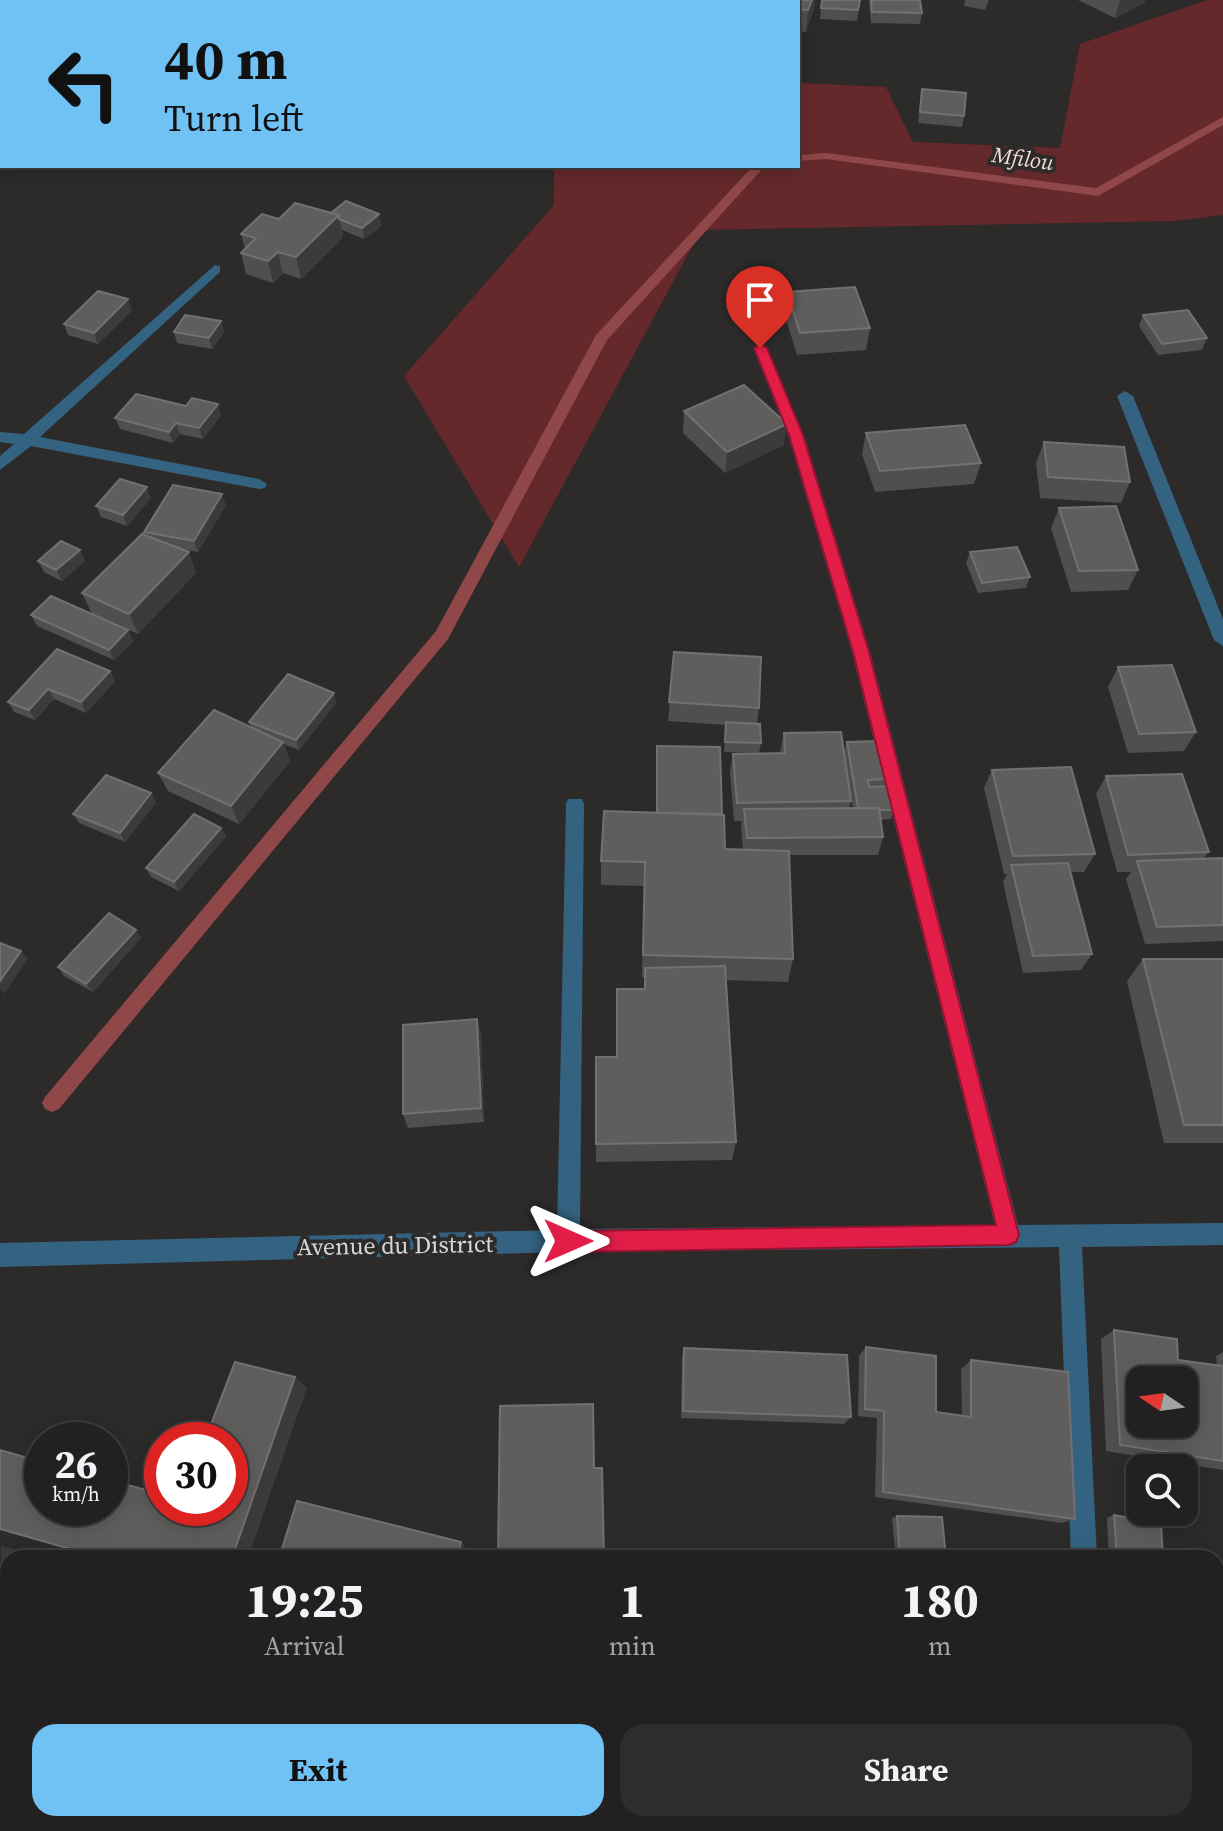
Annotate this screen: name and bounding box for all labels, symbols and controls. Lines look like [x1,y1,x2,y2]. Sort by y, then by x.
text: 40 m [164,21,287,98]
icon: left [32,32,136,136]
text: Turn left [164,94,303,143]
water label: Mfilou [989,139,1056,177]
pin [726,266,794,348]
icon: arrive [738,278,782,322]
position arrow [526,1199,610,1283]
street label: Avenue du District [296,1227,494,1263]
north arrow [1126,1366,1198,1438]
map controls [1126,1366,1198,1526]
speed limit sign: 30 [144,1422,248,1526]
text: 26 [54,1437,98,1491]
button: search [1126,1454,1198,1526]
text: km/h [52,1480,100,1508]
text: 19:25 [245,1567,364,1633]
text: 1 [619,1567,645,1633]
text: 180 [901,1567,979,1633]
text: Arrival [264,1628,345,1664]
text: min [609,1628,656,1664]
text: m [928,1628,952,1664]
button: Exit [32,1724,604,1816]
button: Share [620,1724,1192,1816]

